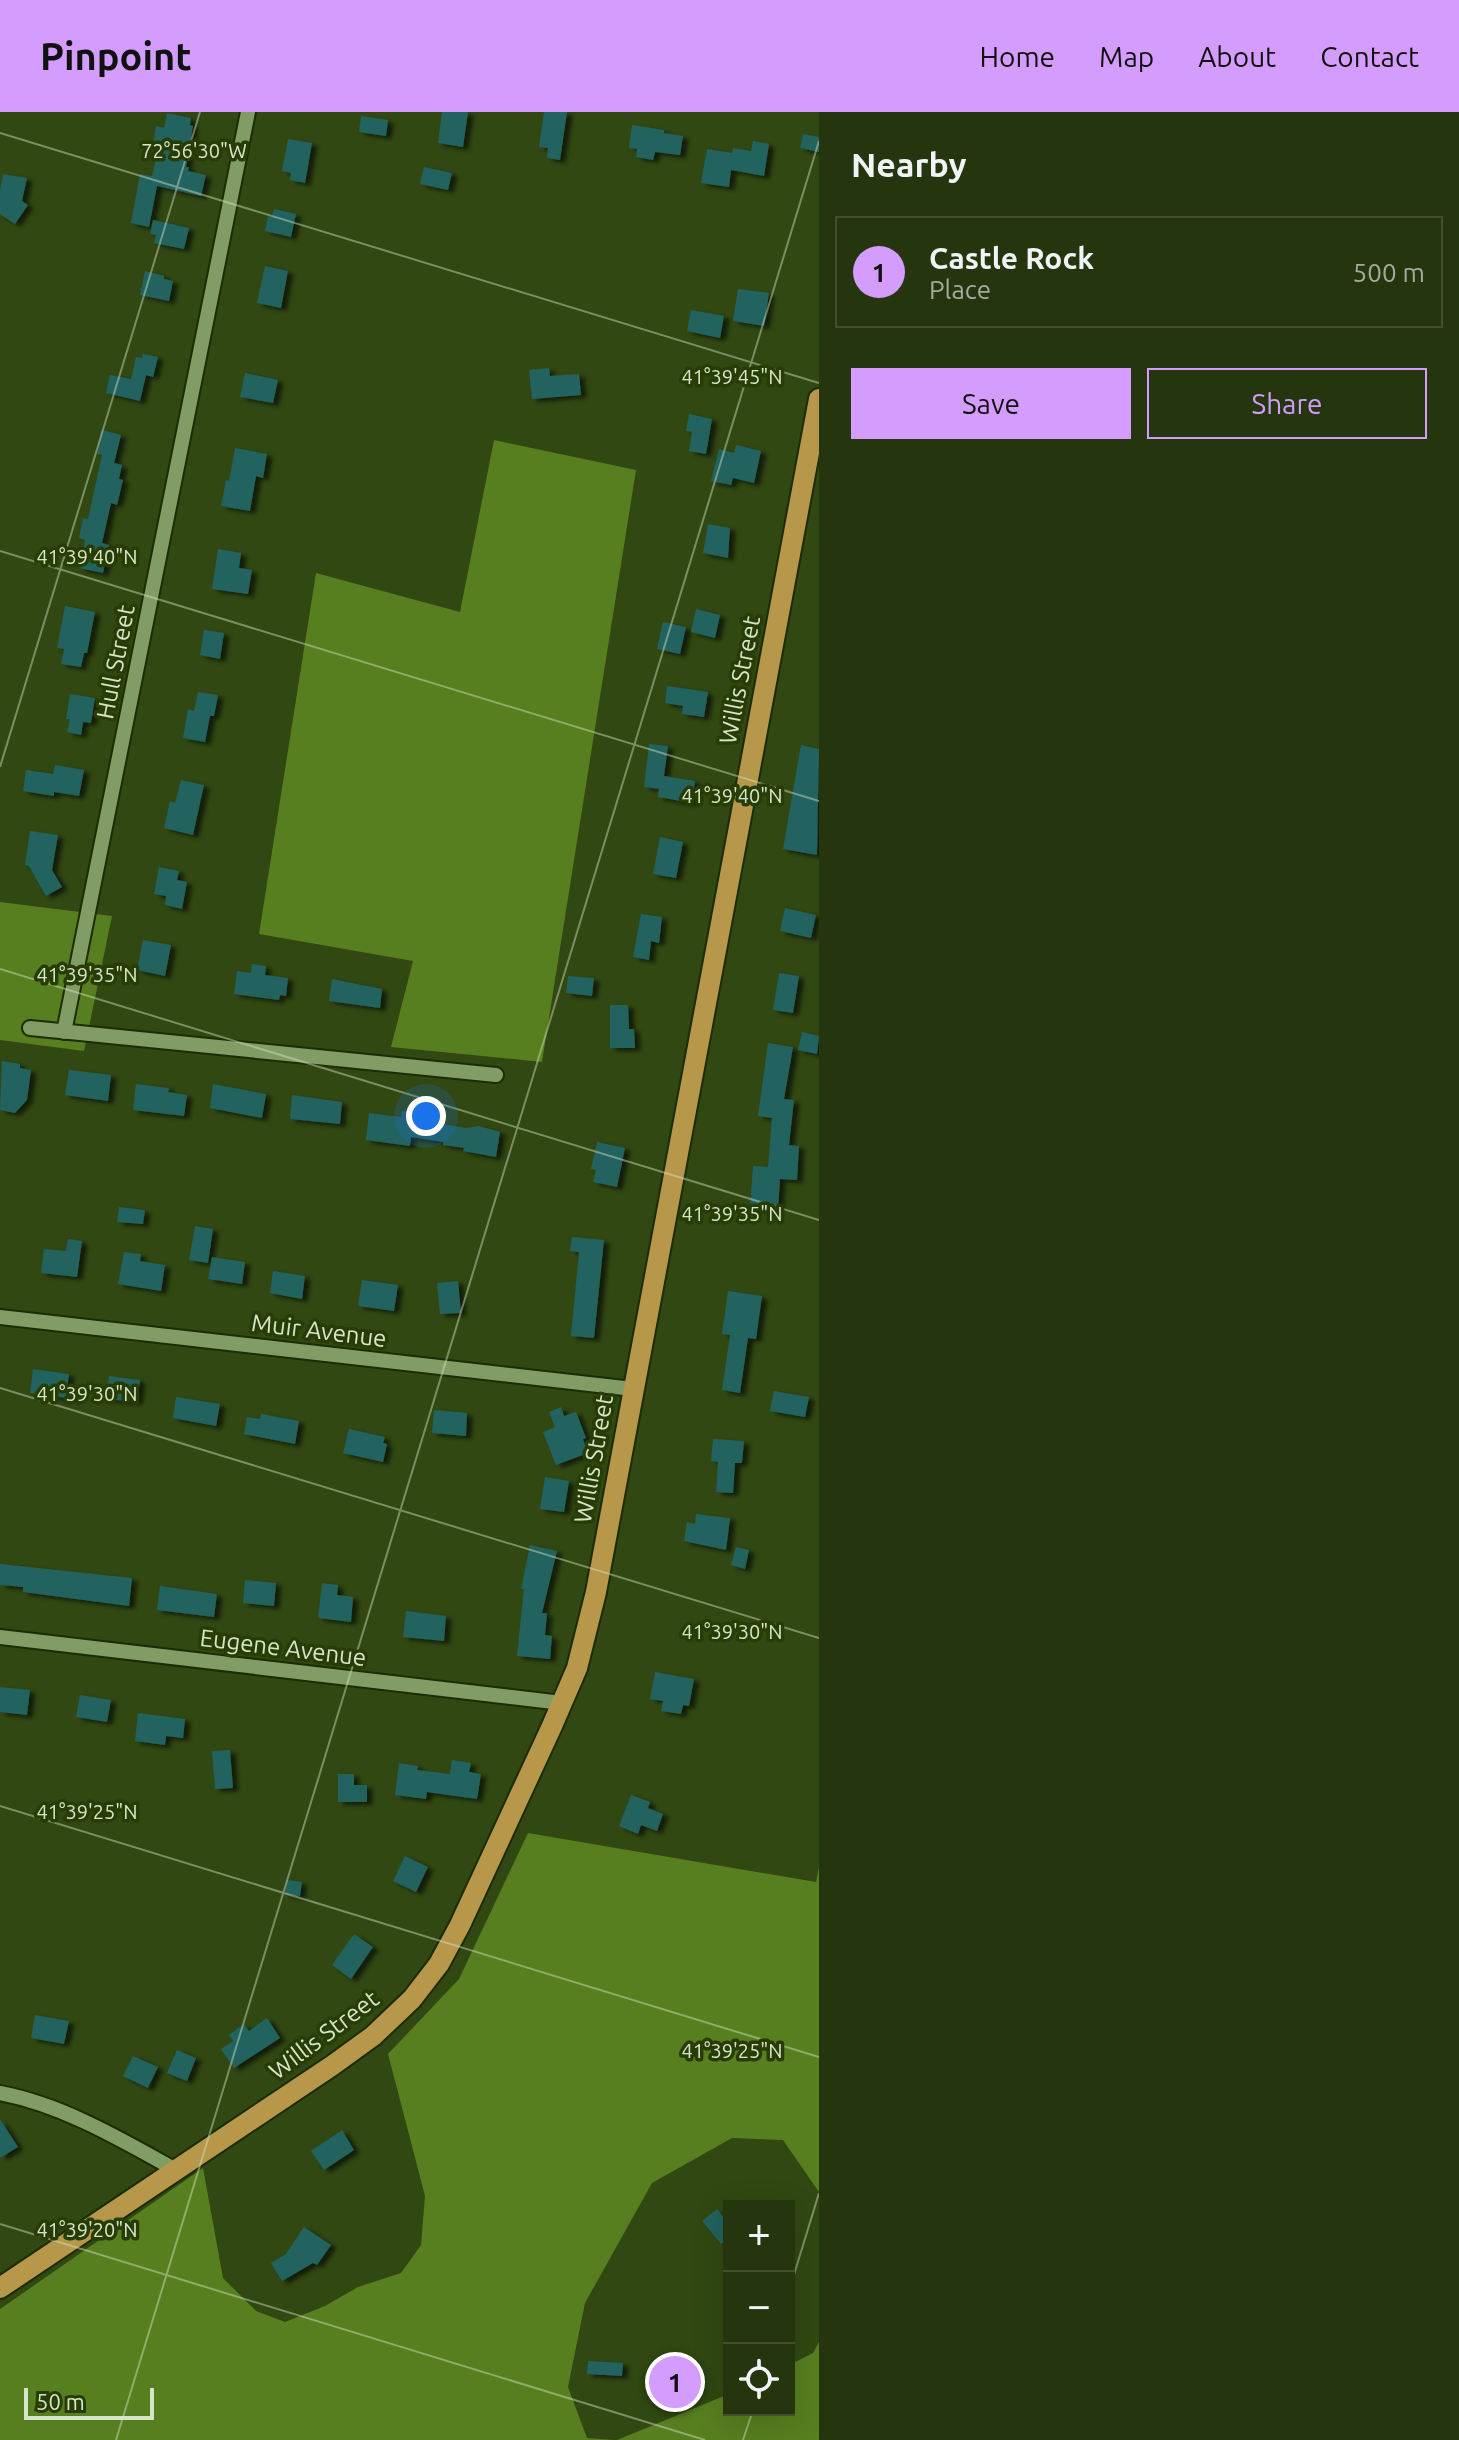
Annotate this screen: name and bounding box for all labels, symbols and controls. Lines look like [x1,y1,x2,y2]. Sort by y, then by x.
text: Pinpoint [40,35,192,77]
text: Home [980,41,1055,72]
text: Map [1099,41,1154,72]
text: About [1198,41,1276,72]
text: Contact [1320,41,1419,72]
text: 72°56'30"W [141,139,247,162]
text: Nearby [851,145,966,183]
text: Castle Rock [929,241,1094,275]
text: 1 [872,258,886,287]
text: 500 m [1353,258,1425,287]
text: Place [929,275,991,304]
text: 41°39'45"N [681,365,783,388]
button: Save [851,368,1131,439]
button: Share [1147,368,1427,439]
text: 41°39'40"N [36,545,138,568]
street label: Hull Street [91,602,140,721]
street label: Willis Street [714,613,765,746]
text: 41°39'40"N [681,784,783,807]
text: 41°39'35"N [36,963,138,986]
your location [406,1096,446,1136]
text: 41°39'35"N [681,1202,783,1225]
street label: Muir Avenue [250,1309,388,1352]
text: 41°39'30"N [36,1382,138,1405]
street label: Willis Street [569,1392,618,1525]
text: 41°39'30"N [681,1620,783,1643]
street label: Eugene Avenue [198,1624,368,1671]
text: 41°39'25"N [36,1800,138,1823]
street label: Willis Street [264,1984,384,2084]
text: 41°39'25"N [681,2039,783,2062]
map controls [723,2200,795,2416]
button: + [723,2200,795,2272]
text: 41°39'20"N [36,2218,138,2241]
button: − [723,2272,795,2344]
button: locate [723,2344,795,2416]
pin: 1 [649,2352,701,2412]
scale bar [24,2384,154,2420]
text: 50 m [36,2389,85,2414]

